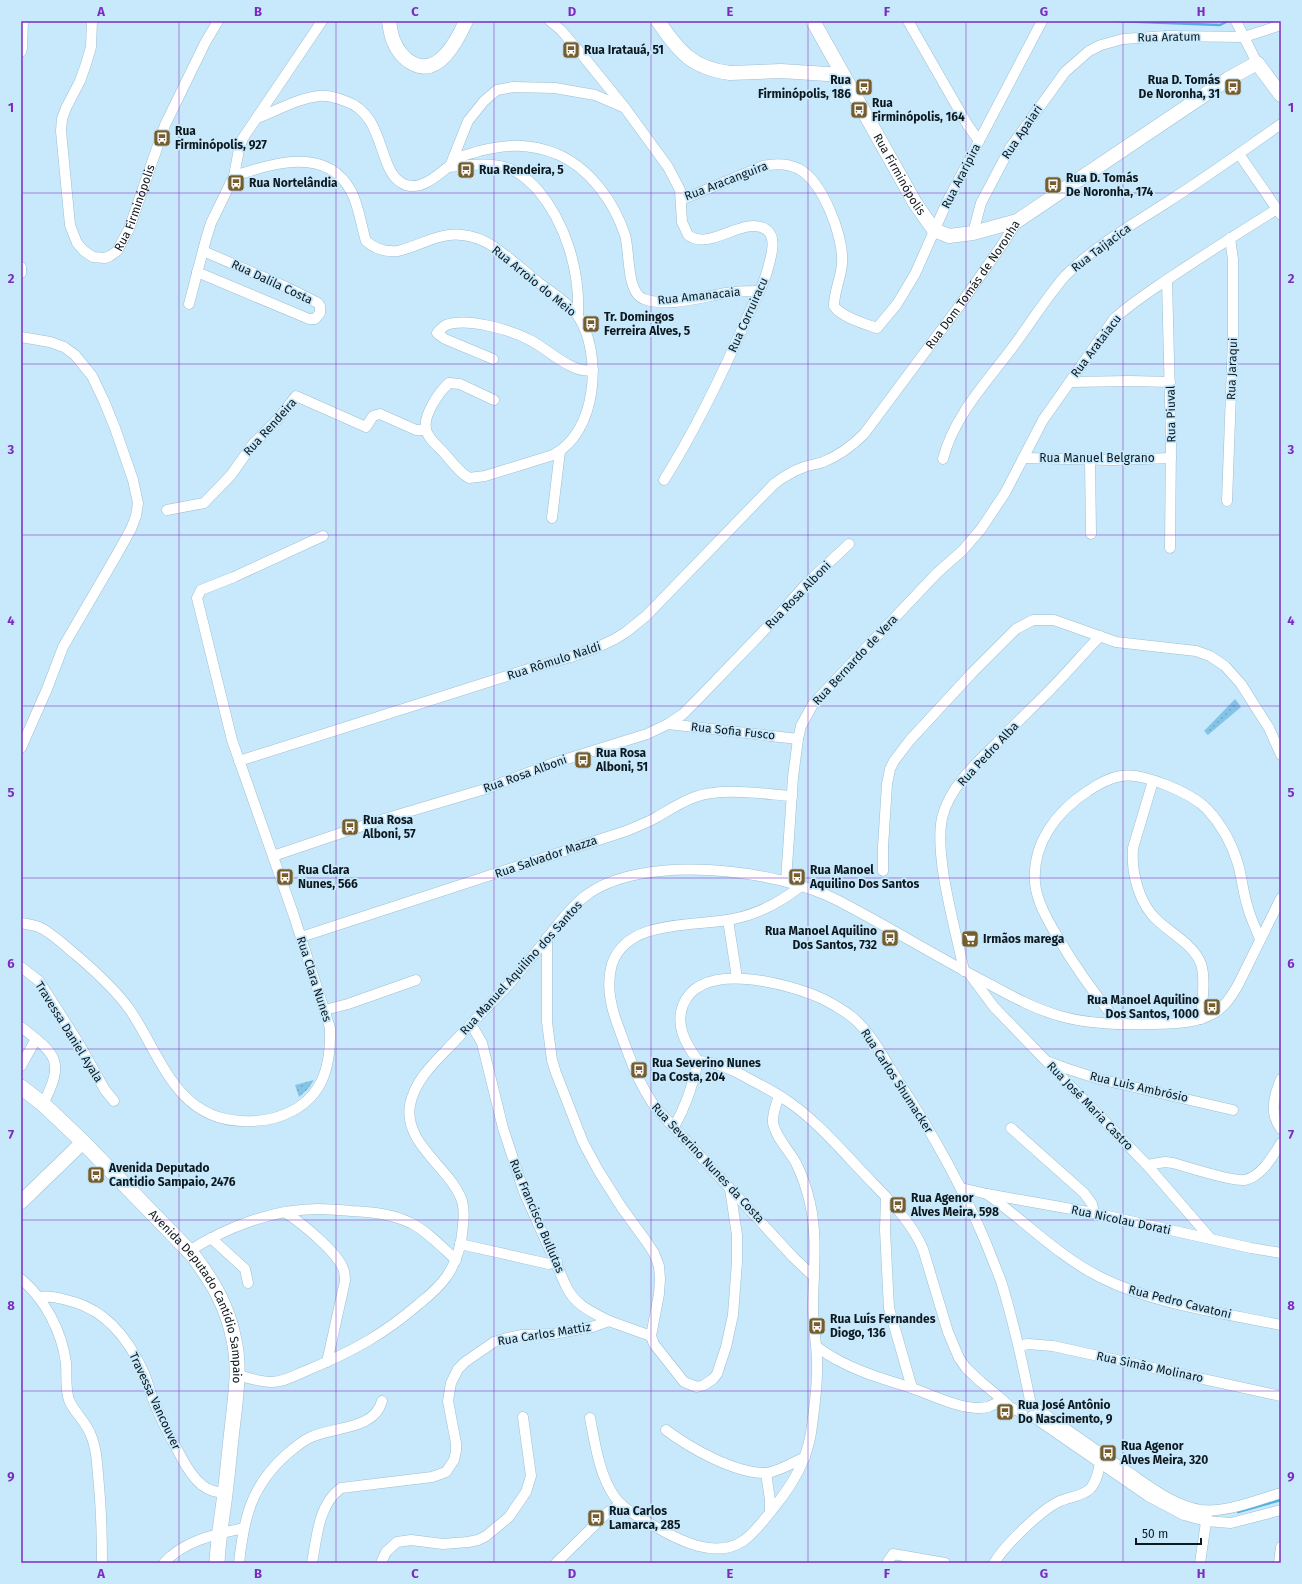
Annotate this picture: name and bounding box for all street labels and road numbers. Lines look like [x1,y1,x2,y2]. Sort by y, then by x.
street label: Rua Aratum [1137,29,1201,45]
street label: Rua Apaiari [999,102,1045,162]
street label: Rua Firminópolis [870,131,929,218]
street label: Rua Araripira [939,141,983,211]
street label: Rua Aracanguira [682,159,770,203]
street label: Rua Firminópolis [111,162,158,254]
street label: Rua Dom Tomás de Noronha [923,218,1023,352]
street label: Rua Taijacica [1069,221,1133,275]
street label: Rua Arroio do Meio [489,243,579,319]
street label: Rua Dalila Costa [229,257,315,307]
street label: Rua Corruiracu [725,275,771,355]
street label: Rua Amanacaia [657,285,741,307]
street label: Rua Arataiacu [1068,312,1124,380]
street label: Rua Jaraqui [1224,338,1240,400]
street label: Rua Piuval [1163,385,1178,443]
street label: Rua Rendeira [241,395,299,459]
street label: Rua Manuel Belgrano [1039,451,1155,465]
street label: Rua Rosa Alboni [762,558,834,632]
street label: Rua Bernardo de Vera [810,612,900,708]
street label: Rua Rômulo Naldi [505,639,603,683]
street label: Rua Pedro Alba [955,719,1021,789]
street label: Rua Sofia Fusco [690,720,776,742]
street label: Rua Rosa Alboni [481,752,569,796]
street label: Rua Salvador Mazza [493,833,599,881]
street label: Rua Manuel Aquilino dos Santos [457,898,585,1038]
street label: Rua Clara Nunes [294,935,334,1024]
street label: Travessa Daniel Ayala [32,979,106,1085]
street label: Rua Carlos Shumacker [858,1026,936,1136]
street label: Rua José Maria Castro [1044,1059,1136,1153]
street label: Rua Luis Ambrósio [1088,1069,1190,1105]
street label: Rua Severino Nunes da Costa [649,1100,767,1226]
street label: Rua Francisco Bullutas [507,1157,567,1275]
street label: Rua Nicolau Dorati [1070,1203,1172,1237]
street label: Avenida Deputado Cantídio Sampaio [146,1207,244,1384]
street label: Rua Pedro Cavatoni [1127,1282,1233,1322]
street label: Rua Carlos Mattiz [496,1320,592,1348]
street label: Rua Simão Molinaro [1095,1349,1205,1385]
street label: Travessa Vancouver [126,1350,184,1452]

